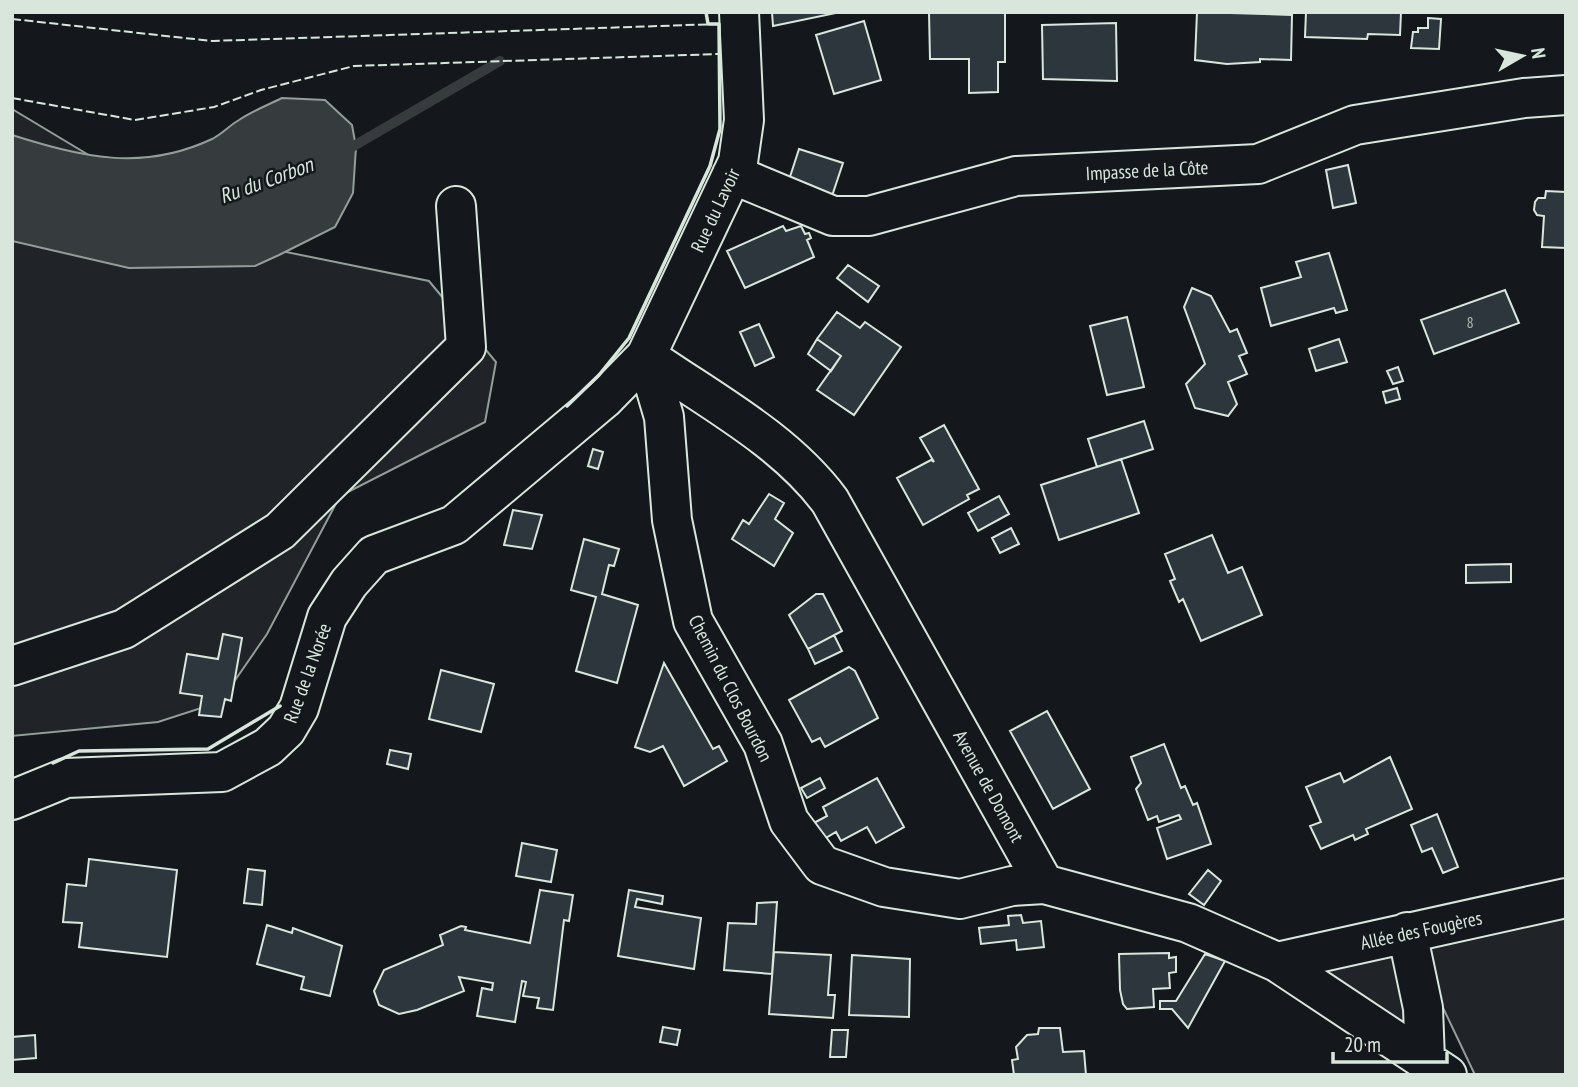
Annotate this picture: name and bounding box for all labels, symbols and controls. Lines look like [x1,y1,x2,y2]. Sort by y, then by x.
north arrow [1487,21,1557,91]
text: N [1526,46,1551,60]
water label: Ru du Corbon [216,150,318,209]
street label: Impasse de la Côte [1085,155,1209,185]
street label: Rue du Lavoir [685,163,745,256]
house number: 8 [1466,312,1474,332]
street label: Chemin du Clos Bourdon [684,611,778,765]
street label: Rue de la Norée [278,620,336,726]
street label: Avenue de Domont [948,726,1030,847]
street label: Allée des Fougères [1358,905,1484,955]
scale bar [1333,1020,1447,1064]
text: 20 m [1344,1031,1381,1058]

